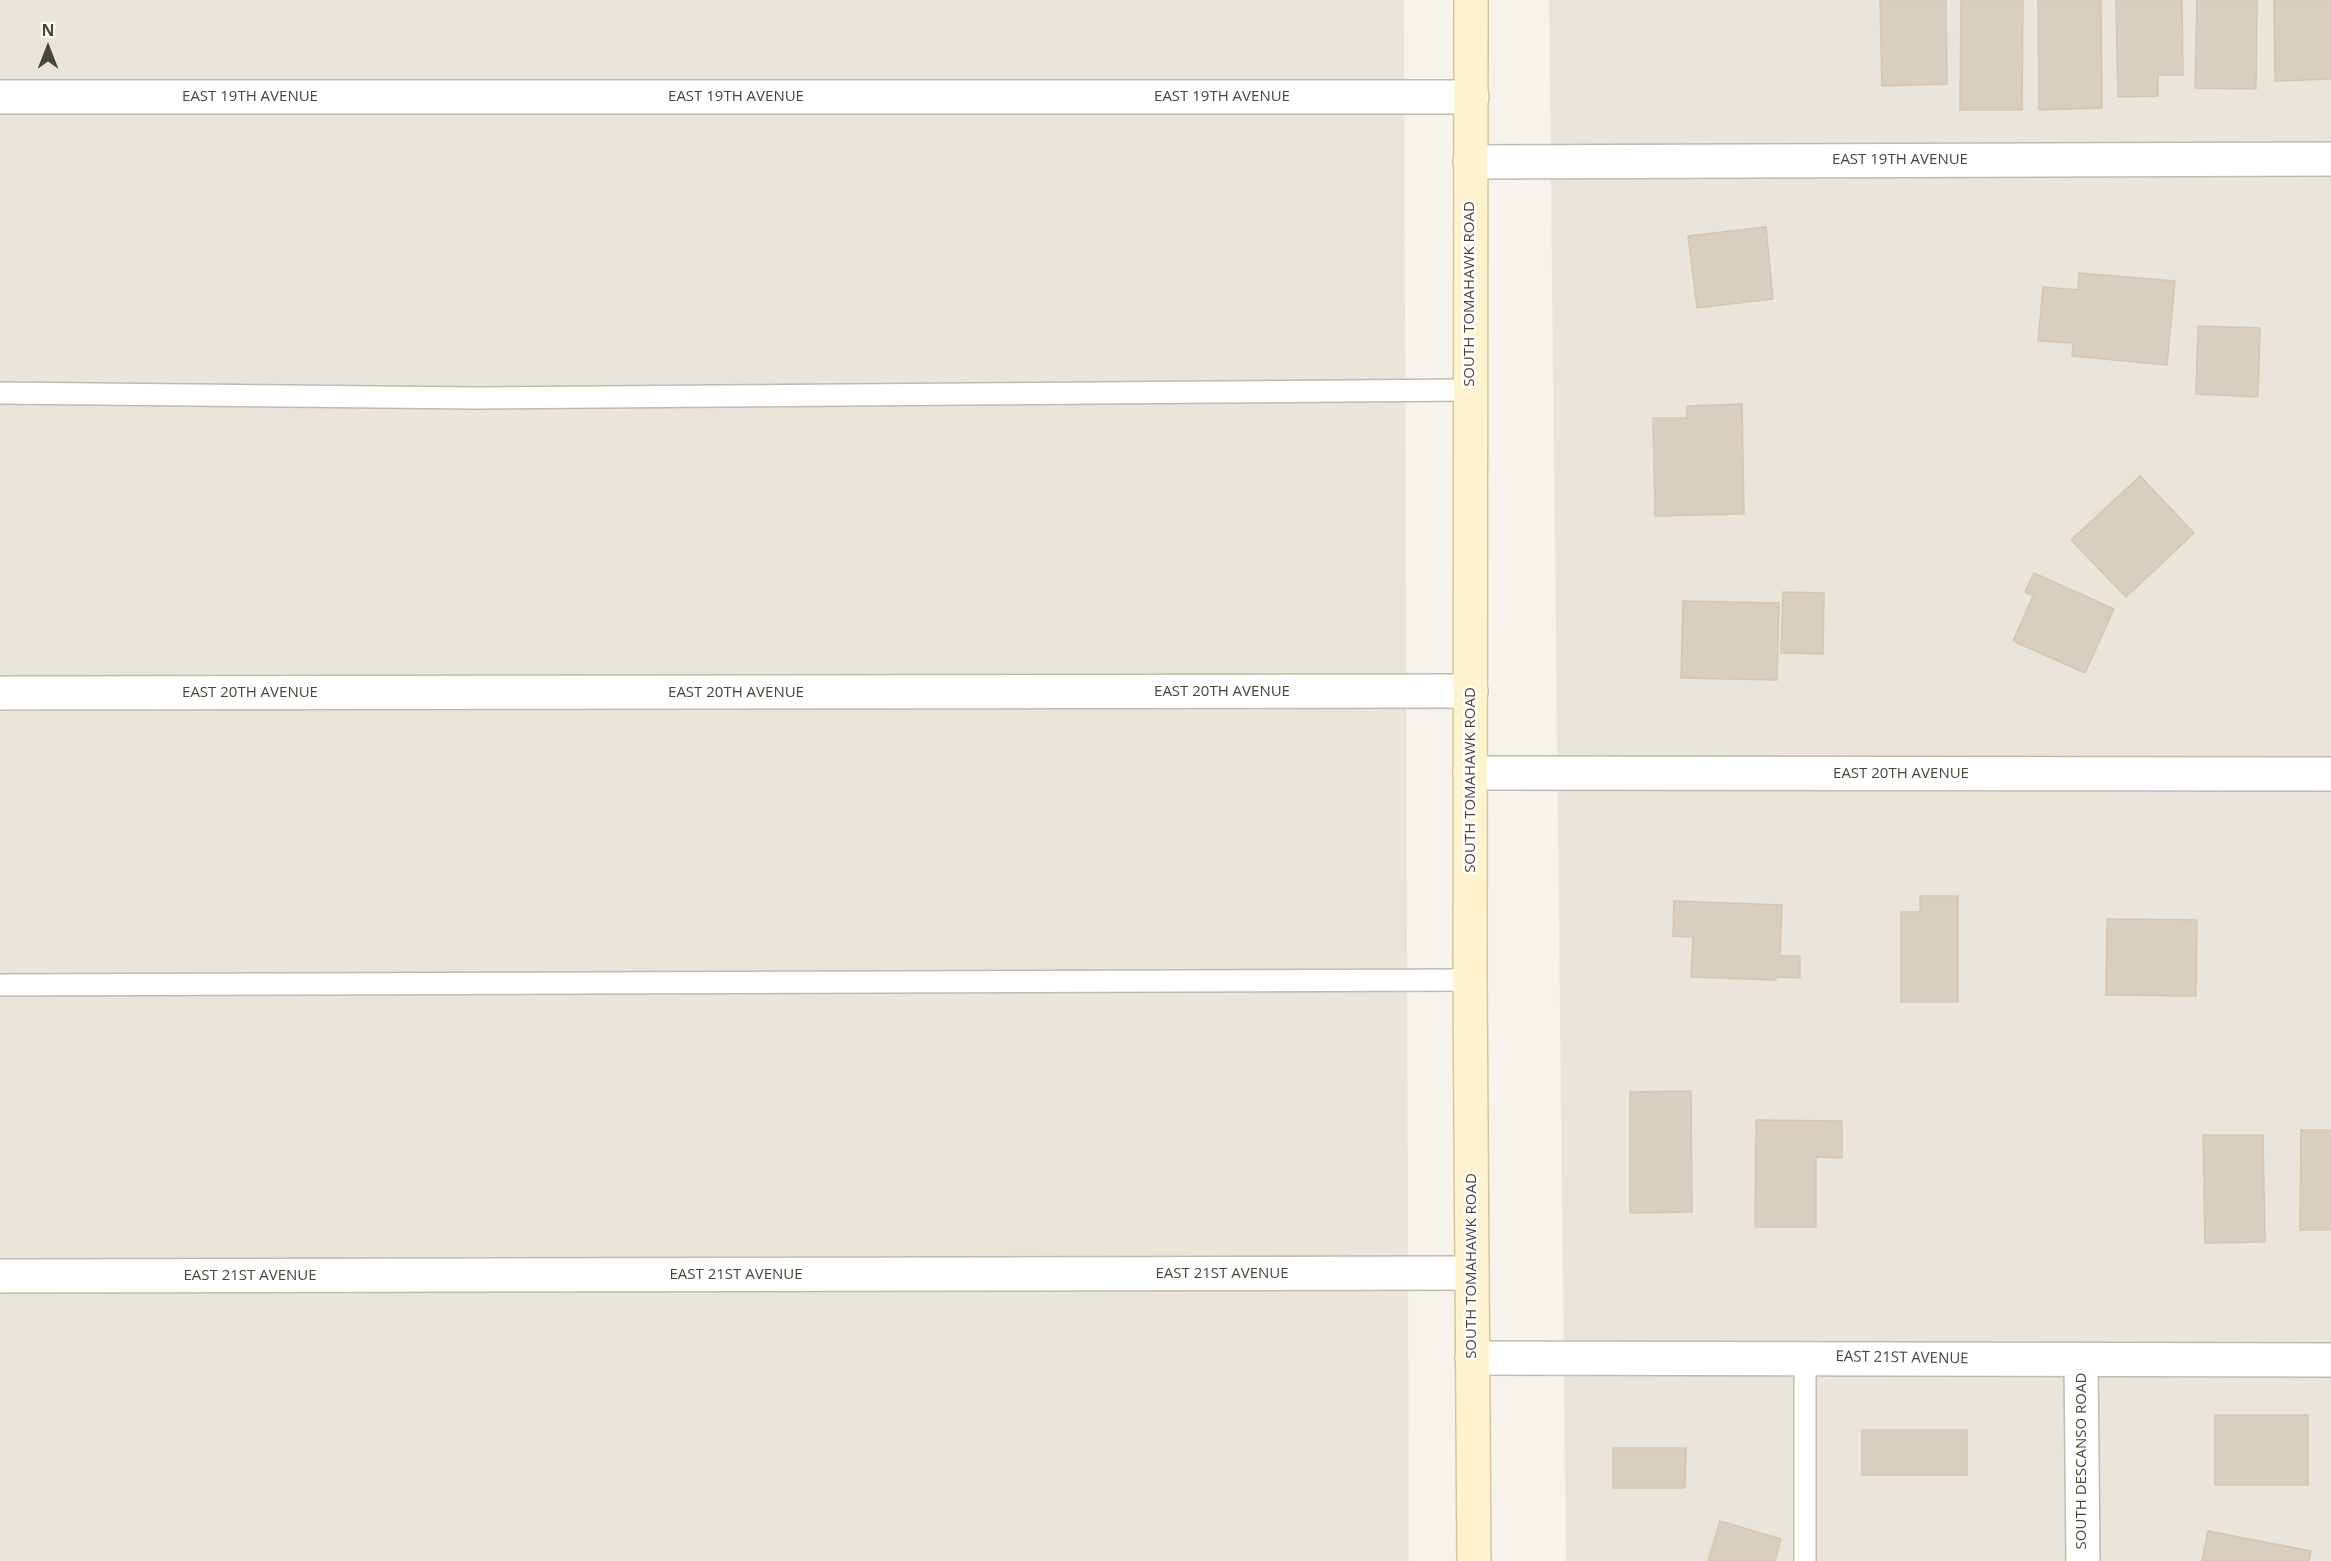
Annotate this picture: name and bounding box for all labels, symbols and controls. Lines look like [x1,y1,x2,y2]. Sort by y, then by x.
north arrow [18,18,78,78]
text: N [41,19,55,41]
street label: EAST 19TH AVENUE [182,88,318,106]
street label: EAST 19TH AVENUE [668,88,804,106]
street label: EAST 19TH AVENUE [1154,88,1290,106]
street label: EAST 19TH AVENUE [1832,151,1968,169]
street label: SOUTH TOMAHAWK ROAD [1461,201,1479,387]
street label: EAST 20TH AVENUE [1154,683,1290,701]
street label: EAST 20TH AVENUE [182,684,318,702]
street label: EAST 20TH AVENUE [668,684,804,702]
street label: SOUTH TOMAHAWK ROAD [1462,687,1480,873]
street label: EAST 20TH AVENUE [1833,765,1969,783]
street label: SOUTH TOMAHAWK ROAD [1463,1173,1481,1359]
street label: EAST 21ST AVENUE [1155,1265,1289,1283]
street label: EAST 21ST AVENUE [669,1266,803,1284]
street label: EAST 21ST AVENUE [183,1267,317,1285]
street label: EAST 21ST AVENUE [1835,1348,1969,1368]
street label: SOUTH DESCANSO ROAD [2073,1373,2091,1549]

